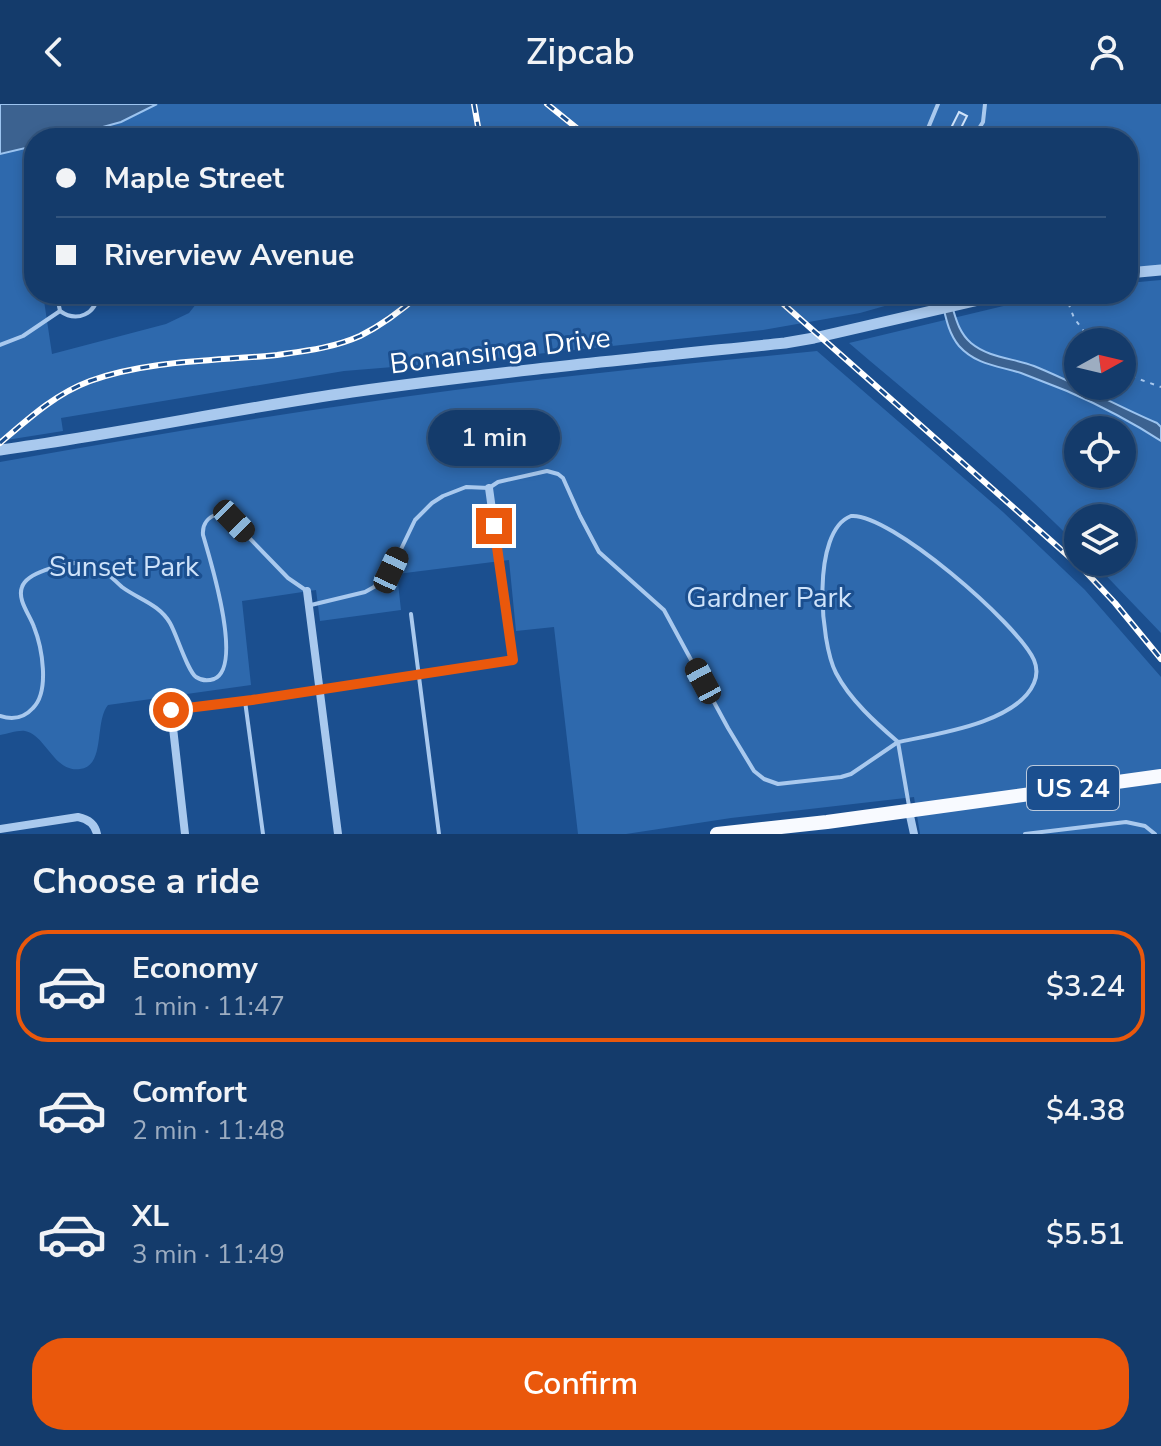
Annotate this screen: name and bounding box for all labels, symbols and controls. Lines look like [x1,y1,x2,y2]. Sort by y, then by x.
text: Zipcab [526,28,635,77]
icon: back [32,30,76,74]
icon: person [1085,30,1129,74]
text: Maple Street [104,158,284,199]
text: Riverview Avenue [104,235,354,276]
street label: Bonansinga Drive [388,319,613,383]
north arrow [1064,328,1136,400]
map controls [1064,328,1136,576]
callout: 1 min [428,410,560,466]
button: locate [1064,416,1136,488]
text: 1 min [461,420,527,455]
car [209,495,259,547]
button: layers [1064,504,1136,576]
route end [476,508,512,544]
car [370,543,412,597]
park label: Sunset Park [49,548,200,586]
park label: Gardner Park [686,579,853,617]
car [681,654,725,708]
route start [153,692,189,728]
road number: US 24 [1027,766,1119,810]
text: Choose a ride [32,857,260,906]
text: Economy [132,948,258,989]
icon: car [36,950,108,1022]
text: $3.24 [1046,966,1125,1007]
text: 1 min · 11:47 [132,989,285,1024]
text: Comfort [132,1072,247,1113]
icon: car [36,1074,108,1146]
text: $4.38 [1046,1090,1125,1131]
text: 2 min · 11:48 [132,1113,285,1148]
text: XL [132,1196,169,1237]
icon: car [36,1198,108,1270]
text: $5.51 [1046,1214,1125,1255]
text: 3 min · 11:49 [132,1237,285,1272]
button: Confirm [32,1338,1129,1430]

